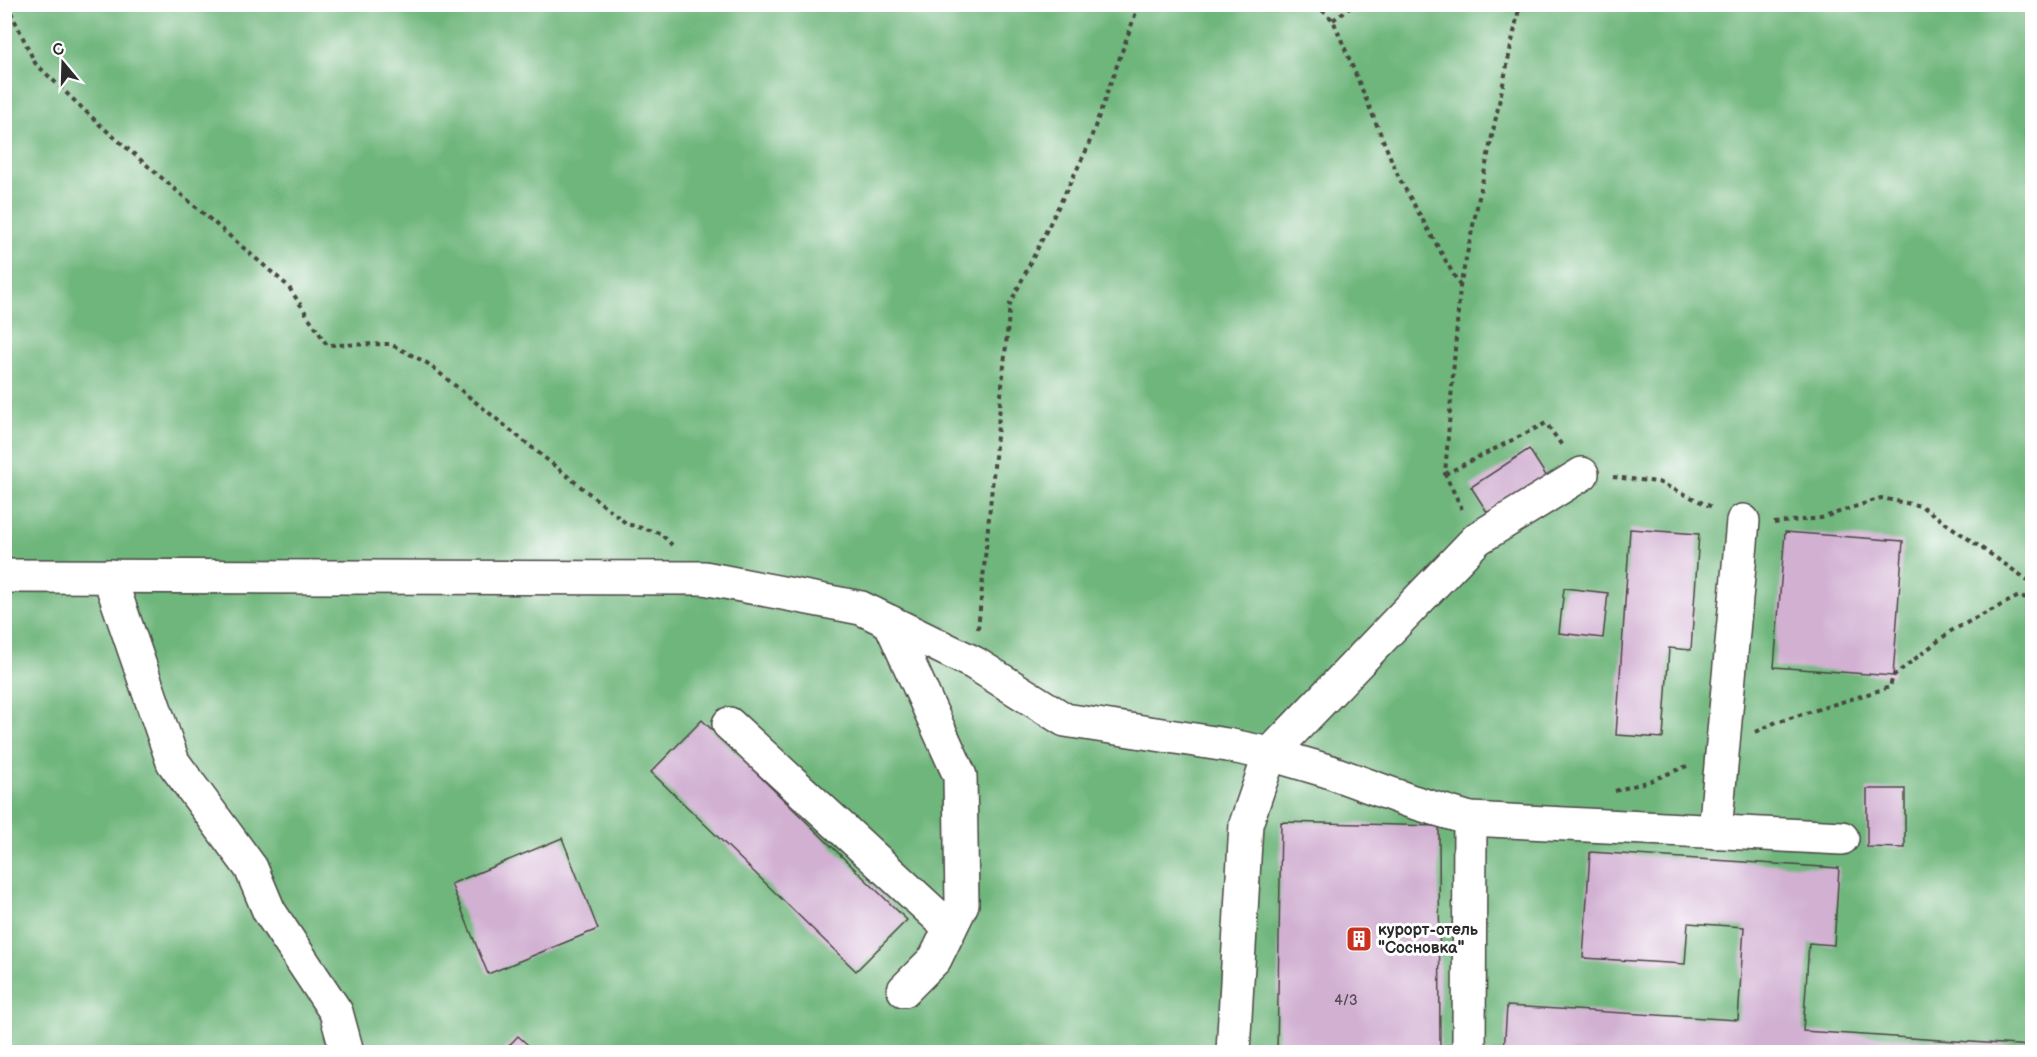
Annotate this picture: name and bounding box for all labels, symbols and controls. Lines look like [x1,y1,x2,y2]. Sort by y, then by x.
north arrow [33,33,93,93]
text: С [50,39,67,61]
place label: курорт-отель "Сосновка" [1378,921,1479,958]
building icon: курорт-отель "Сосновка" [1344,924,1374,954]
house number: 4/3 [1334,992,1358,1009]

